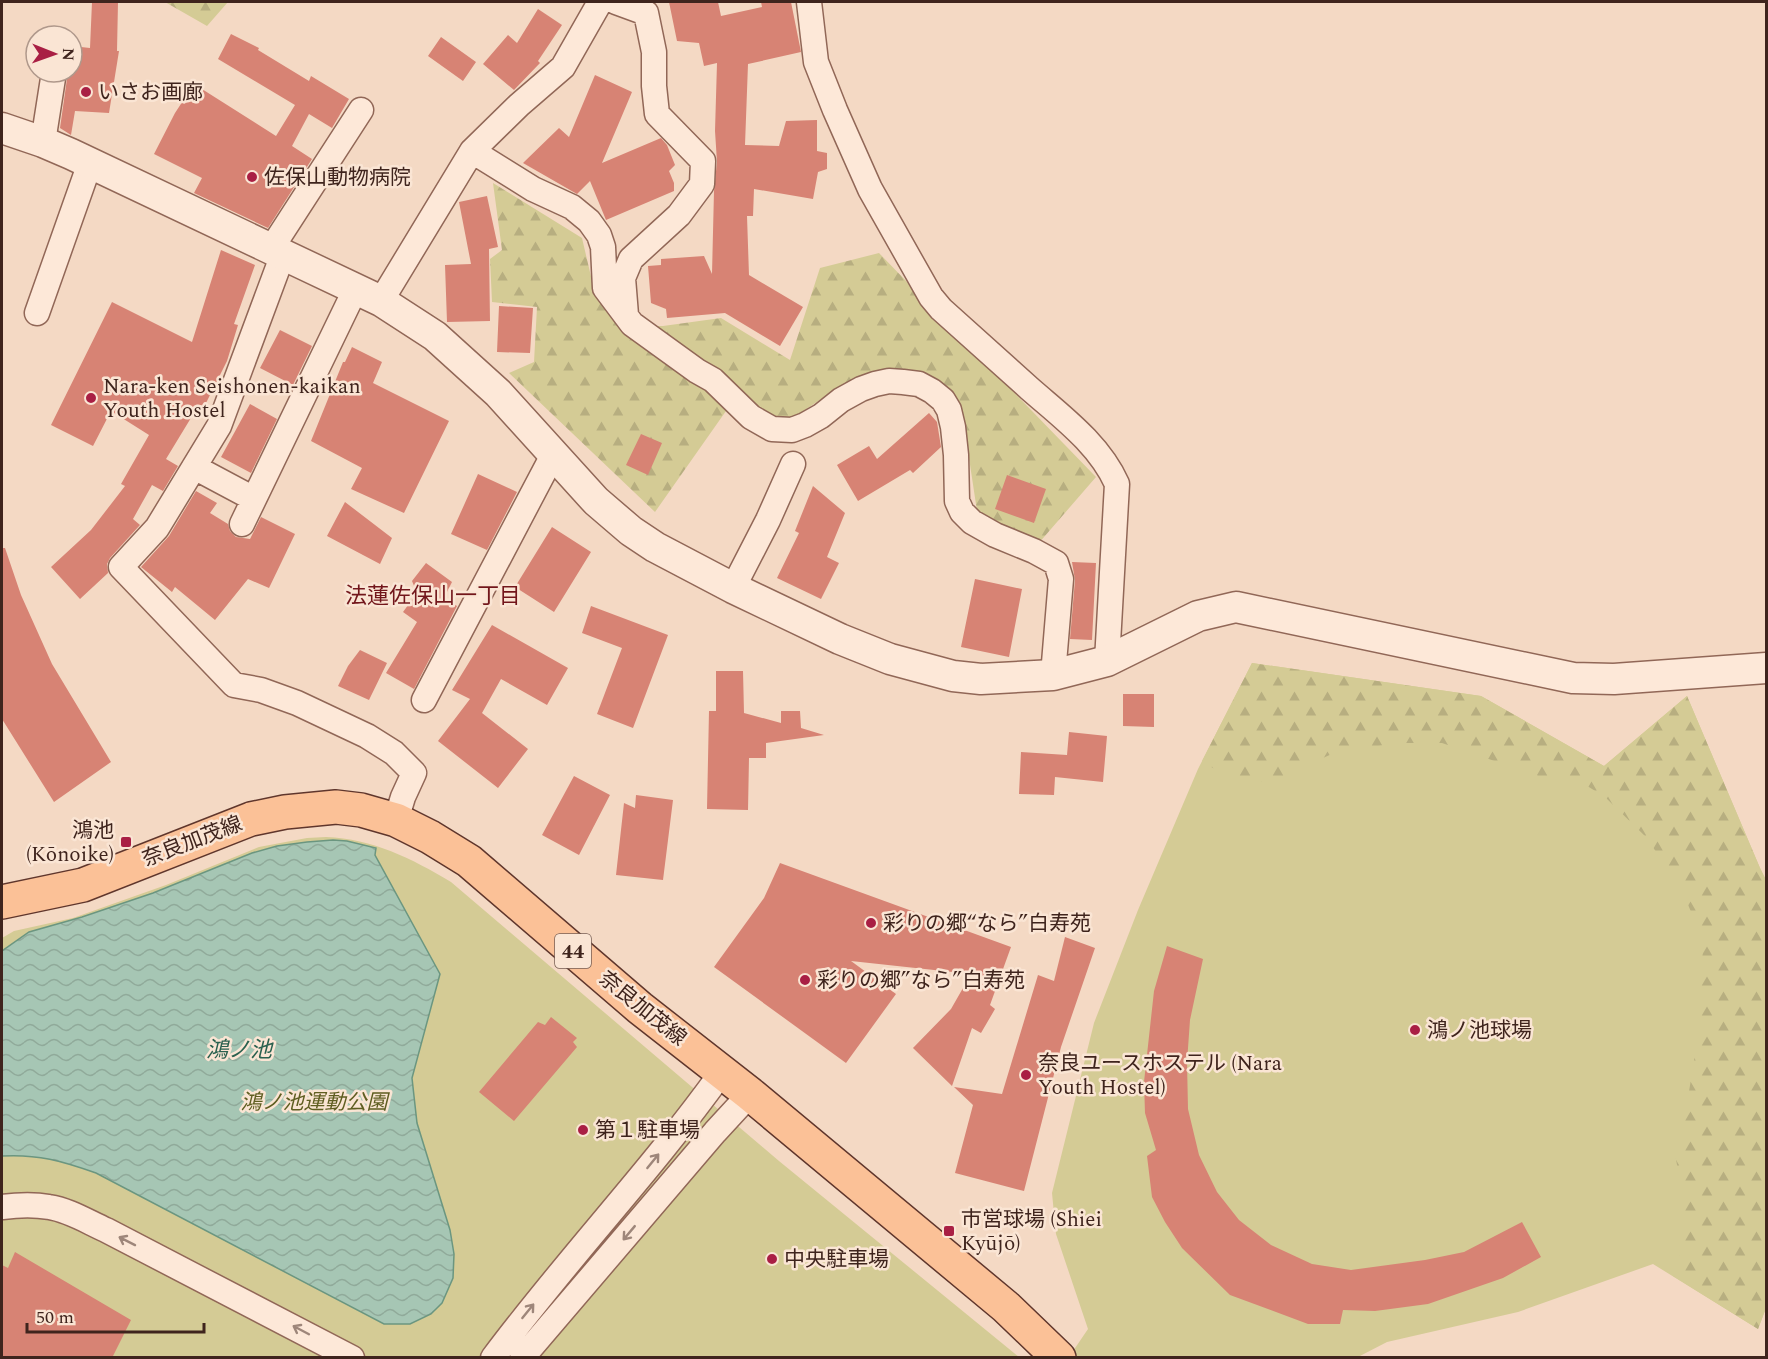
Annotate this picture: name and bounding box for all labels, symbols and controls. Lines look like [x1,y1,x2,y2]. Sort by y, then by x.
north arrow [24,24,84,84]
text: N [56,48,80,61]
place label: いさお画廊 [98,77,203,109]
marker: いさお画廊 [79,85,93,99]
place label: 佐保山動物病院 [264,162,411,194]
marker: 佐保山動物病院 [245,170,259,184]
place label: Nara-ken Seishonen-kaikan Youth Hostel [103,371,361,427]
marker: Nara-ken Seishonen-kaikan Youth Hostel [84,391,98,405]
district label: 法蓮佐保山一丁目 [345,580,521,613]
street label: 奈良加茂線 [138,808,247,876]
place label: 鴻池 (Kōnoike) [26,815,114,871]
marker: 鴻池 (Kōnoike) [119,835,133,849]
place label: 彩りの郷“なら”白寿苑 [883,908,1091,940]
marker: 彩りの郷“なら”白寿苑 [864,916,878,930]
road number: 44 [555,934,591,968]
street label: 奈良加茂線 [592,963,693,1054]
place label: 彩りの郷”なら”白寿苑 [817,965,1025,997]
marker: 彩りの郷”なら”白寿苑 [798,973,812,987]
place label: 鴻ノ池球場 [1427,1015,1532,1047]
marker: 鴻ノ池球場 [1408,1023,1422,1037]
water label: 鴻ノ池 [206,1034,274,1067]
place label: 奈良ユースホステル (Nara Youth Hostel) [1038,1048,1283,1104]
marker: 奈良ユースホステル (Nara Youth Hostel) [1019,1068,1033,1082]
park label: 鴻ノ池運動公園 [241,1087,390,1119]
place label: 第１駐車場 [595,1115,700,1147]
marker: 第１駐車場 [576,1123,590,1137]
one-way arrow [647,1153,660,1169]
place label: 市営球場 (Shiei Kyūjō) [961,1204,1102,1260]
marker: 市営球場 (Shiei Kyūjō) [942,1224,956,1238]
one-way arrow [622,1225,636,1240]
one-way arrow [119,1235,136,1247]
place label: 中央駐車場 [784,1244,889,1276]
marker: 中央駐車場 [765,1252,779,1266]
scale bar [27,1296,204,1334]
one-way arrow [522,1303,535,1319]
text: 50 m [36,1304,74,1331]
one-way arrow [292,1324,310,1335]

